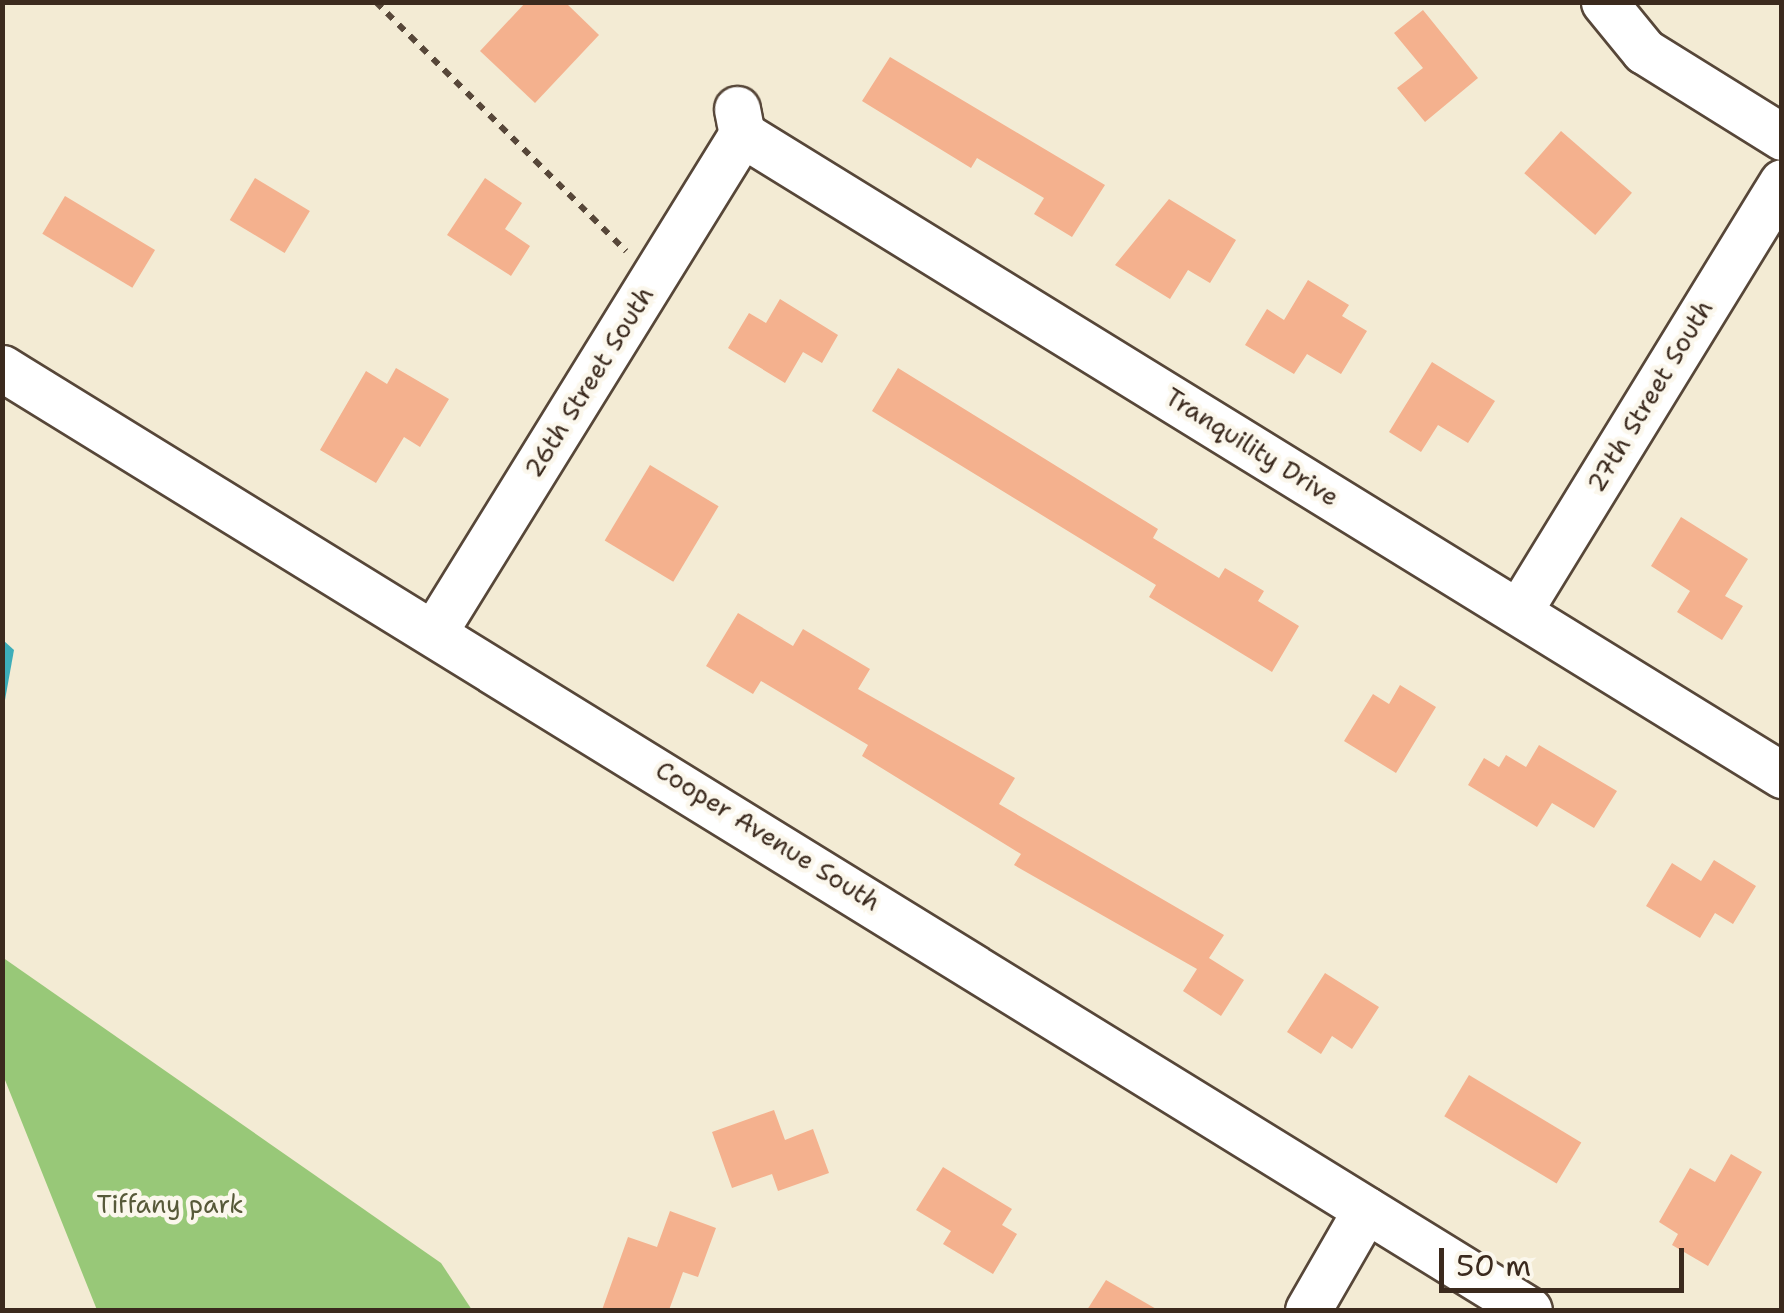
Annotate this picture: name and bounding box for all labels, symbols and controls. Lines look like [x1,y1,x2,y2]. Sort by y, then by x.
street label: 26th Street South [518,281,660,483]
street label: 27th Street South [1581,295,1719,497]
street label: Tranquility Drive [1160,382,1344,512]
street label: Cooper Avenue South [650,755,886,917]
park label: Tiffany park [96,1189,244,1219]
scale bar [1444,1228,1689,1290]
text: 50 m [1456,1245,1531,1286]

